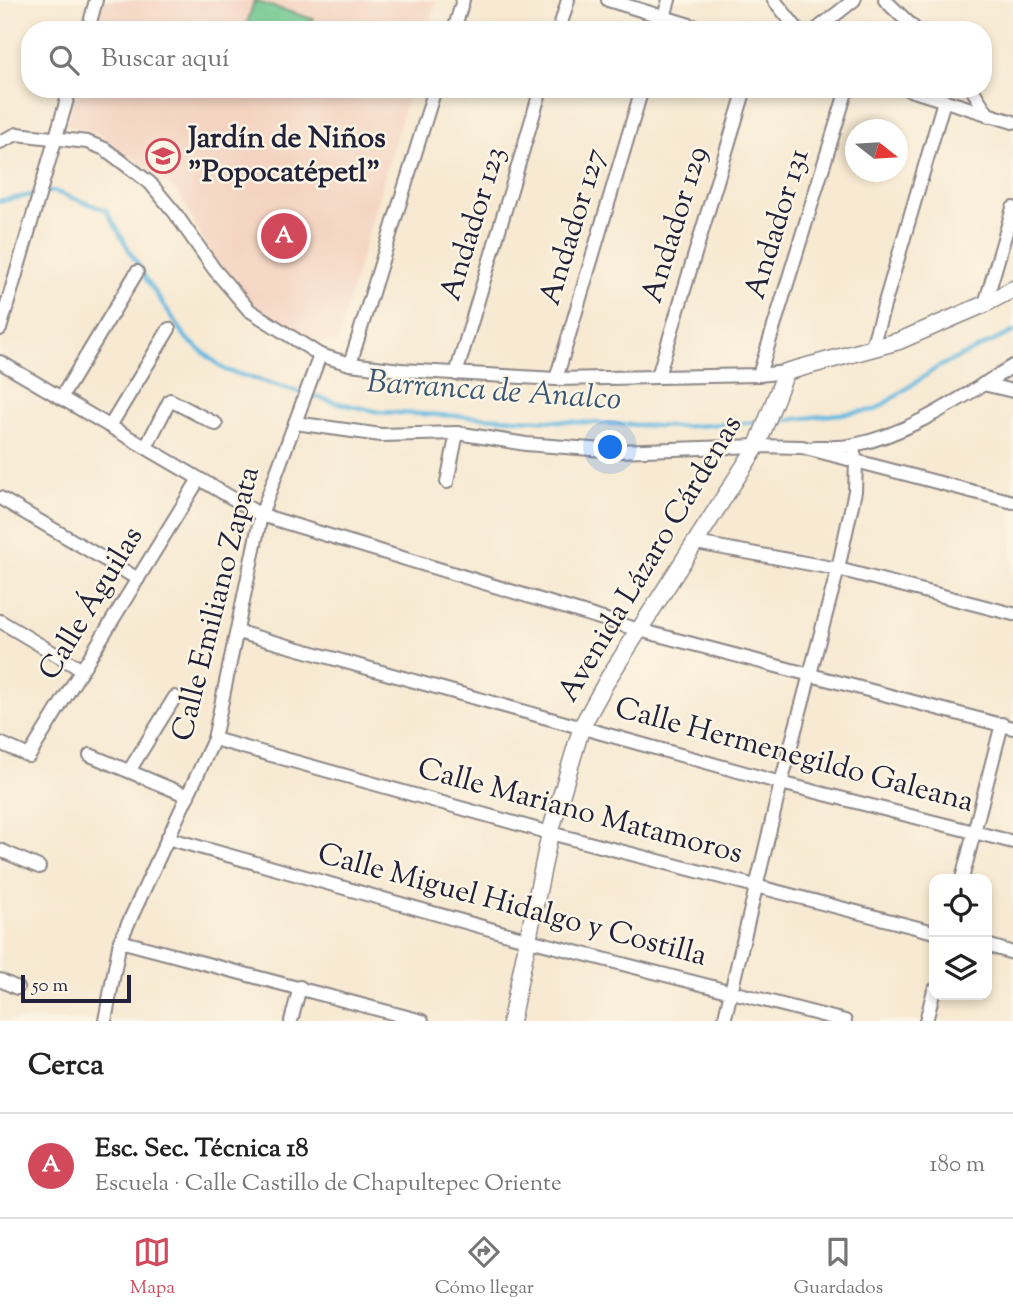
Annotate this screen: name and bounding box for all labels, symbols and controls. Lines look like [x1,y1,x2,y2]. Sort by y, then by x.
search box [21,21,992,98]
icon: search [45,41,83,79]
text: Buscar aquí [101,41,230,78]
place label: Jardín de Niños "Popocatépetl" [186,118,386,195]
north arrow [845,119,908,182]
school or university icon: Jardín de Niños "Popocatépetl" [144,137,182,175]
street label: Andador 129 [632,141,720,309]
street label: Andador 123 [430,142,518,306]
street label: Andador 127 [530,143,618,311]
street label: Andador 131 [735,143,821,305]
pin: A [261,210,307,262]
water label: Barranca de Analco [365,360,623,424]
street label: Avenida Lázaro Cárdenas [548,407,754,711]
your location [593,430,627,464]
street label: Calle Emiliano Zapata [162,462,272,746]
street label: Calle Águilas [29,519,155,689]
street label: Calle Hermenegildo Galeana [610,687,978,825]
street label: Calle Mariano Matamoros [413,748,747,876]
street label: Calle Miguel Hidalgo y Costilla [313,833,712,979]
map controls [929,874,992,1000]
button: locate [929,874,992,937]
button: layers [929,937,992,1000]
scale bar [21,972,131,1004]
text: 50 m [32,973,68,1000]
text: Cerca [28,1045,104,1088]
text: Esc. Sec. Técnica 18 [95,1131,308,1168]
text: A [42,1149,60,1182]
text: 180 m [930,1149,985,1182]
text: Escuela · Calle Castillo de Chapultepec Oriente [95,1168,562,1201]
tab: Mapa [130,1233,175,1302]
tab: Cómo llegar [435,1233,534,1302]
tab: Guardados [793,1233,883,1302]

